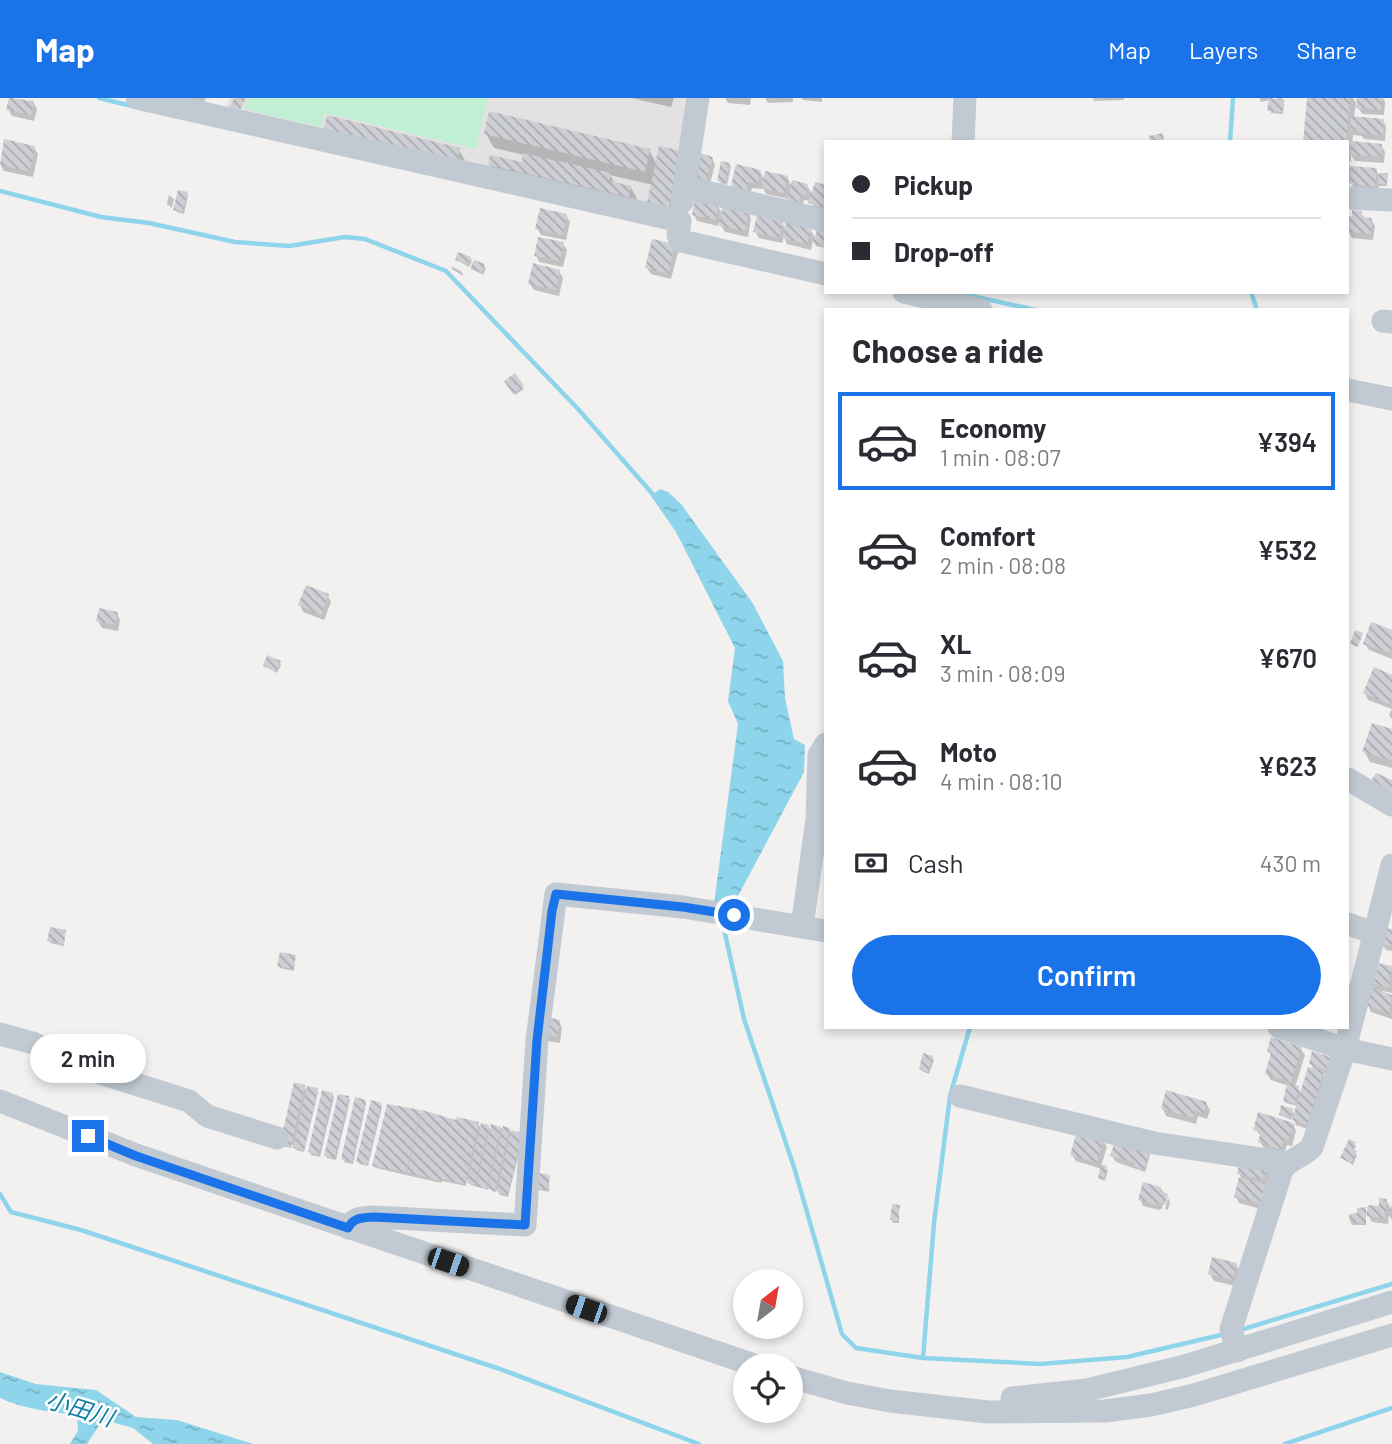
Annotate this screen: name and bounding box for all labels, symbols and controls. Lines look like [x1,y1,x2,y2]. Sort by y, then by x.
text: Map [35,29,95,69]
text: Map [1108,35,1151,64]
text: Layers [1189,35,1258,64]
text: Share [1296,35,1357,64]
text: Pickup [894,169,973,200]
text: Drop-off [894,236,994,267]
text: Choose a ride [852,331,1044,369]
icon: car [856,410,919,473]
text: Economy [940,412,1046,443]
text: ¥394 [1256,426,1317,457]
text: 1 min · 08:07 [940,443,1061,471]
icon: car [856,518,919,581]
text: Comfort [940,520,1036,551]
text: ¥532 [1257,534,1317,565]
text: 2 min · 08:08 [940,551,1066,579]
icon: car [856,626,919,689]
text: XL [940,628,971,659]
text: ¥670 [1258,642,1317,673]
text: 3 min · 08:09 [940,659,1066,687]
icon: car [856,734,919,797]
text: Moto [940,736,997,767]
text: ¥623 [1258,750,1317,781]
text: 4 min · 08:10 [940,767,1062,795]
icon: cash [852,844,890,882]
text: Cash [908,847,963,878]
text: 430 m [1260,849,1321,877]
route start [718,899,750,931]
button: Confirm [852,935,1321,1015]
callout: 2 min [30,1034,146,1084]
text: 2 min [61,1044,115,1072]
route end [72,1120,104,1152]
car [425,1245,472,1279]
north arrow [733,1269,803,1339]
map controls [733,1269,803,1423]
car [563,1292,610,1326]
button: locate [733,1353,803,1423]
water label: 小田川 [43,1385,120,1432]

